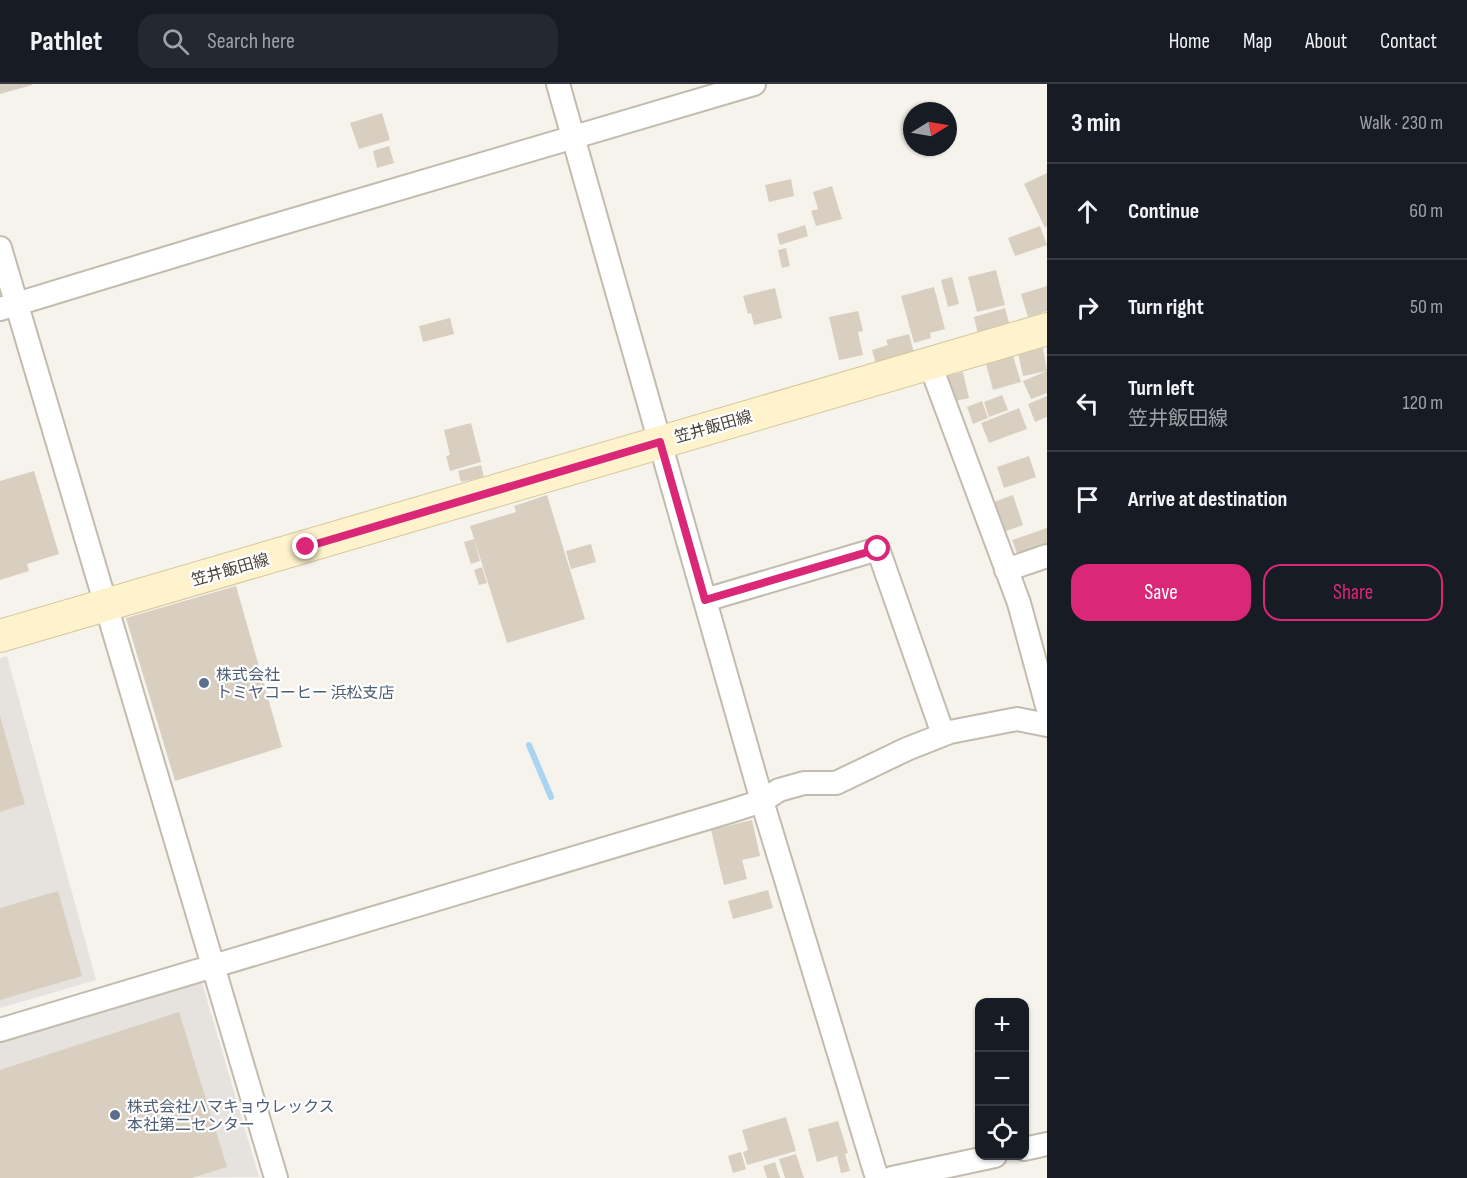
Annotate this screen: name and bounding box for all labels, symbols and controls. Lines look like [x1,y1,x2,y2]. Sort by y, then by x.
search box [138,14,558,68]
text: Pathlet [30,25,102,58]
icon: search [159,25,192,58]
text: Search here [207,28,295,55]
text: Home [1169,29,1210,54]
text: Map [1243,29,1272,54]
text: About [1305,29,1347,54]
text: Contact [1380,29,1437,54]
north arrow [903,102,957,156]
text: 3 min [1071,108,1121,139]
text: Walk · 230 m [1360,111,1443,135]
icon: ahead [1071,195,1104,228]
text: Continue [1128,198,1199,225]
text: 60 m [1409,199,1443,223]
icon: right [1071,291,1104,324]
text: Turn right [1128,294,1204,321]
text: 50 m [1410,295,1443,319]
text: Turn left [1128,375,1194,402]
icon: left [1071,387,1104,420]
text: 120 m [1403,391,1443,415]
street label: 笠井飯田線 [672,407,754,448]
text: 笠井飯田線 [1128,407,1228,431]
icon: arrive [1071,483,1104,516]
text: Arrive at destination [1128,486,1287,513]
route end [292,533,318,559]
route start [864,535,890,561]
street label: 笠井飯田線 [189,550,271,591]
button: Save [1071,564,1251,621]
button: Share [1263,564,1443,621]
place label: 株式会社 トミヤコーヒー 浜松支店 [216,666,395,703]
marker: 株式会社 トミヤコーヒー 浜松支店 [197,676,211,690]
map controls [975,998,1029,1160]
button: + [975,998,1029,1052]
button: − [975,1052,1029,1106]
place label: 株式会社ハマキョウレックス 本社第二センター [127,1098,335,1135]
button: locate [975,1106,1029,1160]
marker: 株式会社ハマキョウレックス 本社第二センター [108,1108,122,1122]

